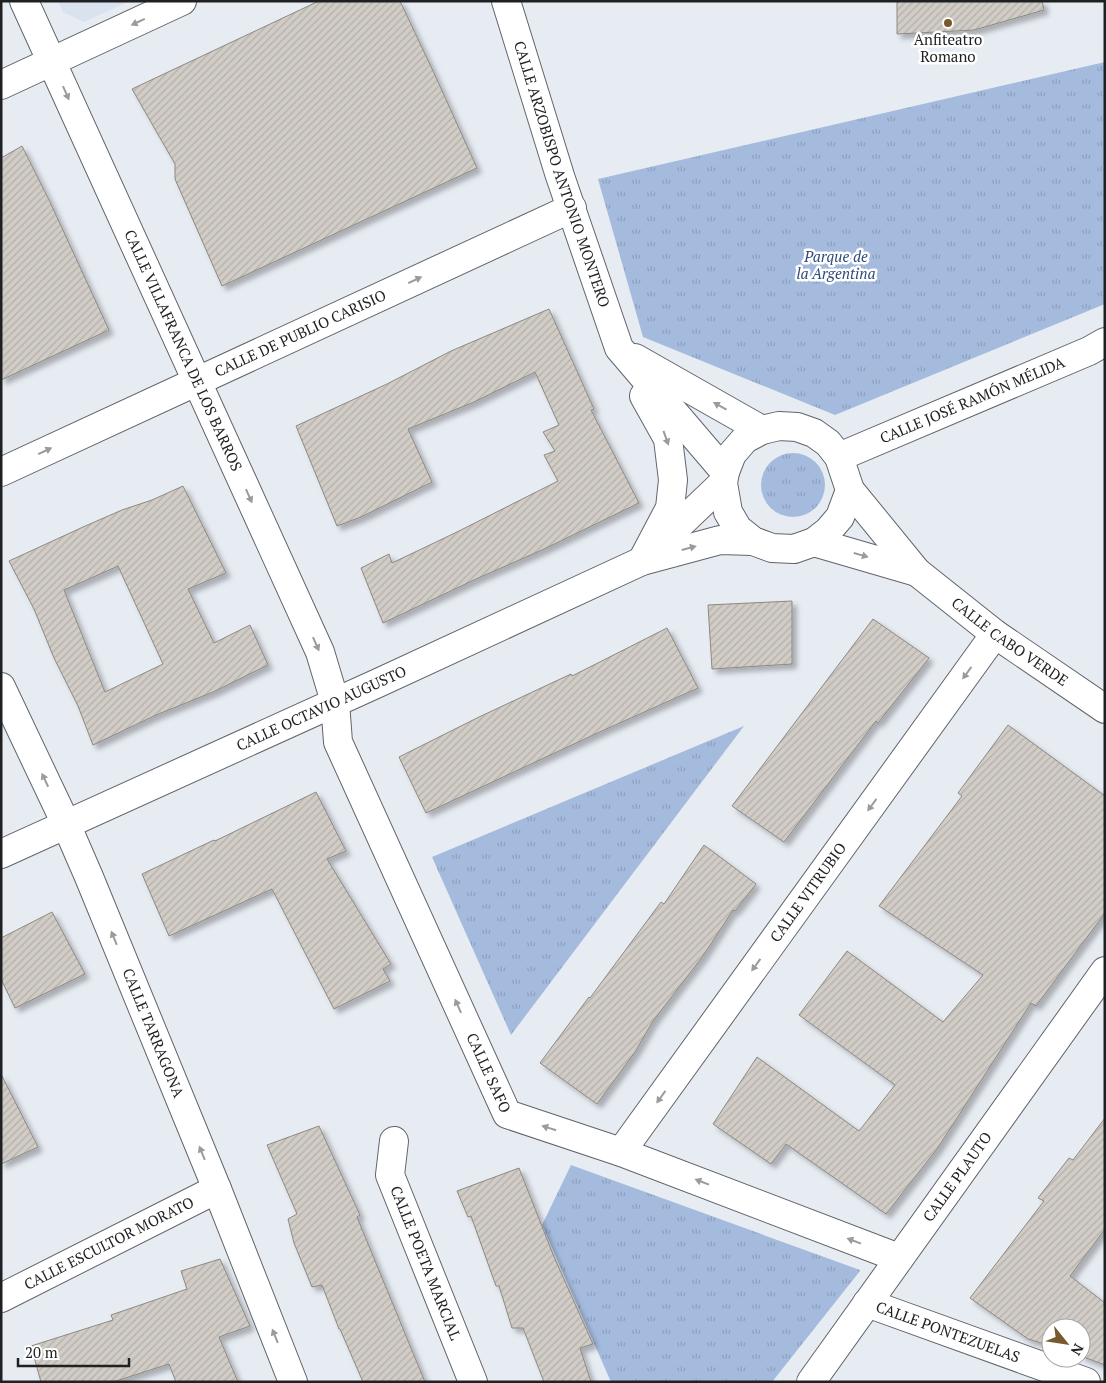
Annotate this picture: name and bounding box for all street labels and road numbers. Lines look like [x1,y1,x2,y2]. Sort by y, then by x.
street label: CALLE ARZOBISPO ANTONIO MONTERO [510,38,615,310]
street label: CALLE VILLAFRANCA DE LOS BARROS [120,226,247,474]
street label: CALLE DE PUBLIO CARISIO [211,284,389,381]
street label: CALLE JOSÉ RAMÓN MÉLIDA [877,351,1068,448]
street label: CALLE CABO VERDE [948,592,1072,690]
street label: CALLE OCTAVIO AUGUSTO [233,660,409,755]
street label: CALLE VITRUBIO [765,838,850,946]
street label: CALLE TARRAGONA [118,965,190,1101]
street label: CALLE SAFO [462,1029,516,1116]
street label: CALLE PLAUTO [918,1128,996,1225]
street label: CALLE POETA MARCIAL [386,1183,466,1343]
street label: CALLE ESCULTOR MORATO [20,1191,197,1294]
street label: CALLE PONTEZUELAS [873,1296,1023,1366]

